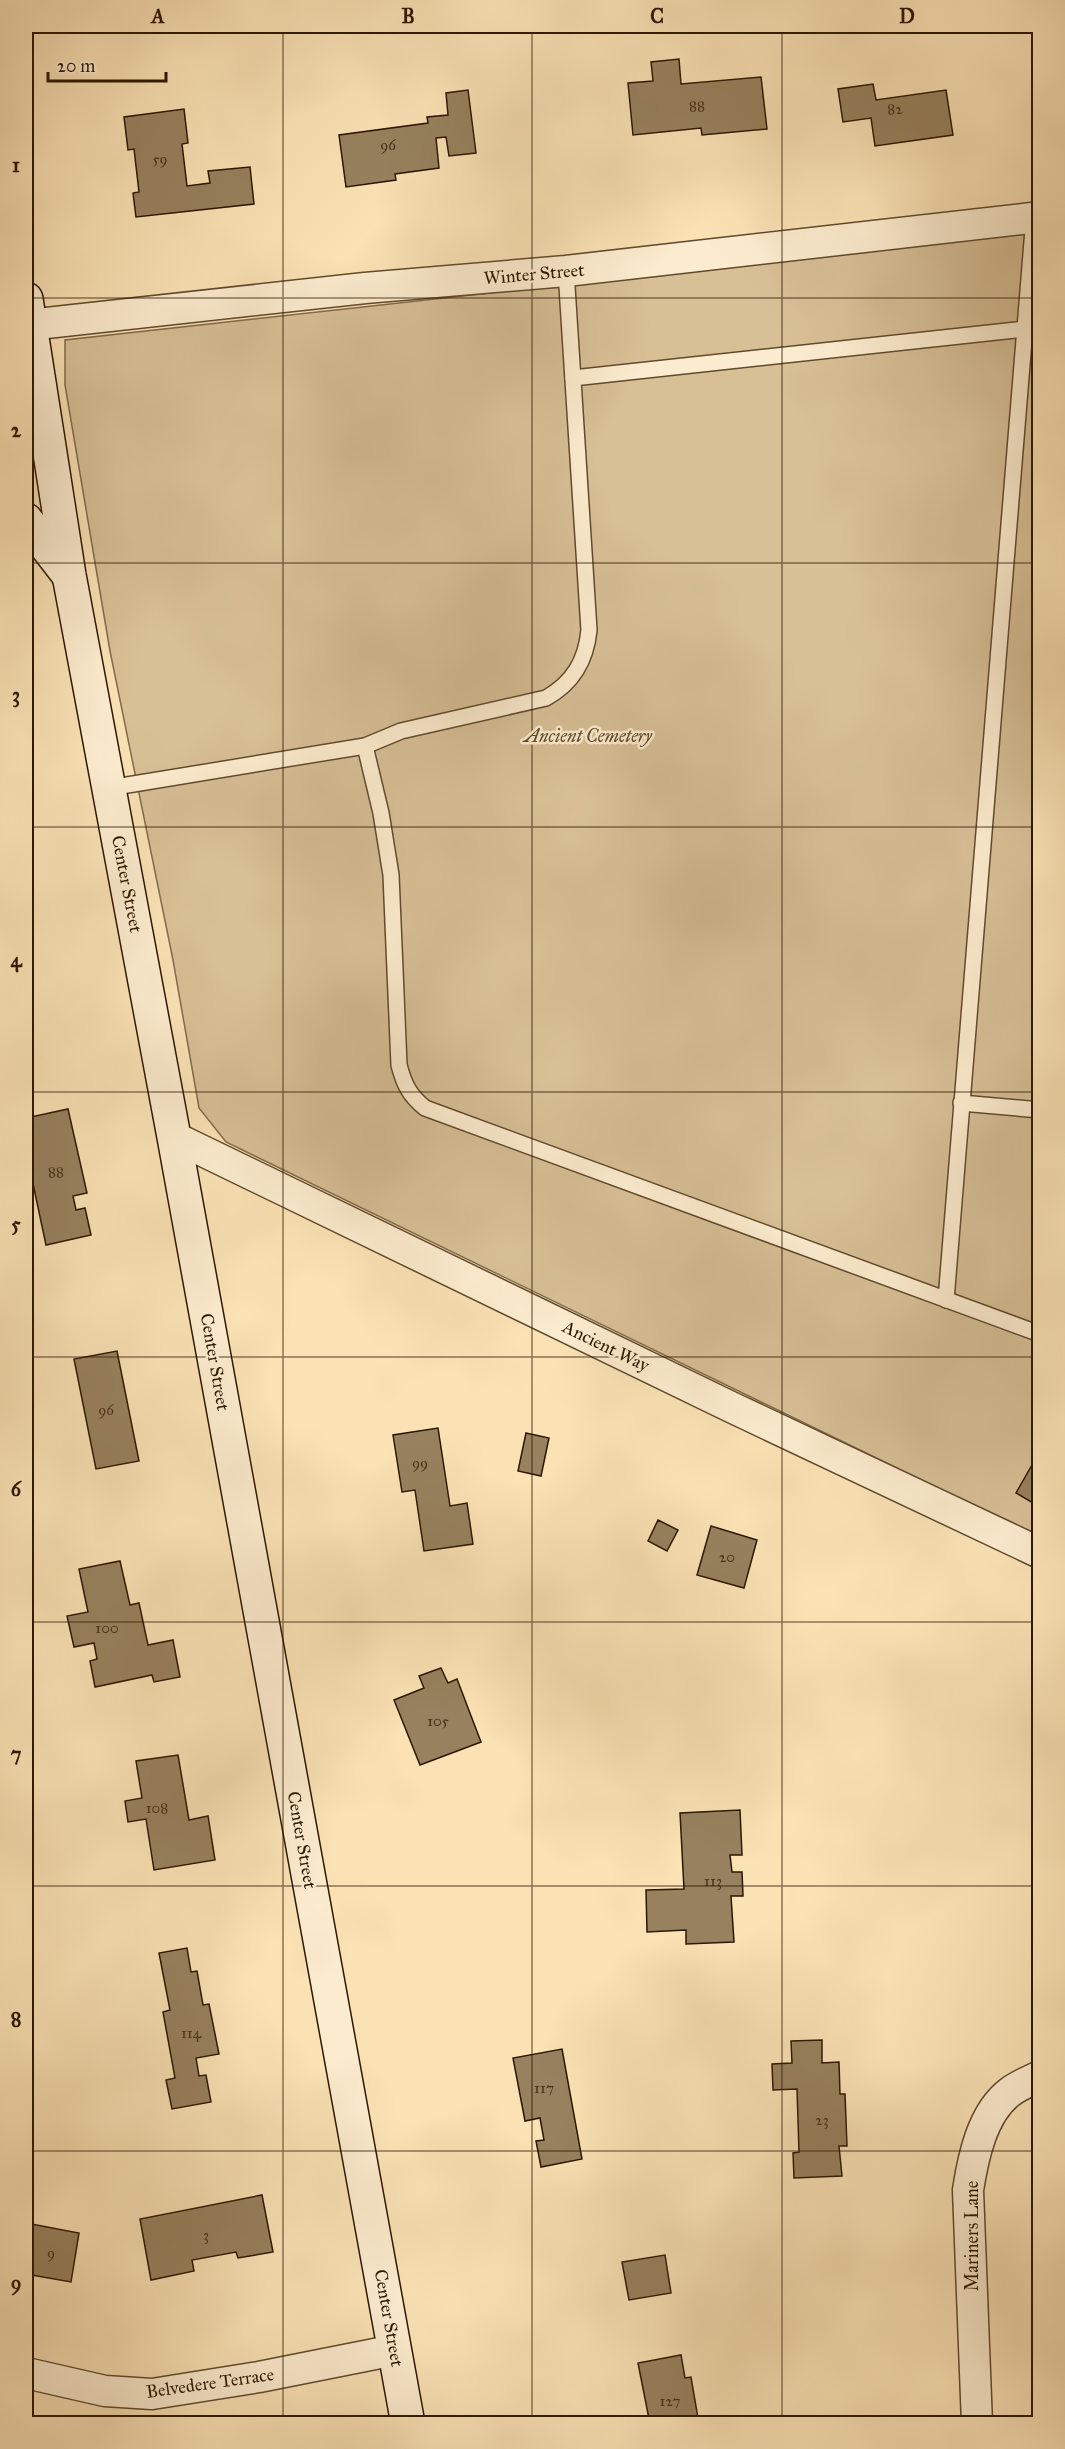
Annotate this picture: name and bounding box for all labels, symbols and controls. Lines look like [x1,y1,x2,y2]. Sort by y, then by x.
text: A [149,4,165,28]
text: B [401,4,415,28]
text: C [650,4,664,28]
text: D [899,4,915,28]
scale bar [48,45,166,83]
text: 20 m [57,55,95,77]
house number: 88 [689,97,705,115]
house number: 82 [887,100,903,118]
house number: 96 [380,136,397,154]
house number: 59 [152,150,168,168]
text: 1 [12,153,20,177]
street label: Winter Street [483,259,586,289]
text: 2 [11,418,22,442]
text: 3 [12,683,20,708]
park label: Ancient Cemetery [522,725,653,747]
street label: Center Street [107,833,147,935]
text: 4 [10,948,22,973]
house number: 88 [48,1163,64,1181]
text: 5 [11,1212,21,1236]
street label: Center Street [196,1312,235,1413]
street label: Ancient Way [558,1315,653,1377]
house number: 96 [98,1401,115,1419]
house number: 99 [412,1454,428,1472]
text: 6 [11,1477,23,1501]
house number: 20 [719,1548,735,1566]
house number: 100 [95,1619,119,1637]
house number: 105 [427,1712,449,1730]
text: 7 [11,1742,22,1766]
street label: Center Street [283,1790,322,1891]
house number: 108 [146,1799,168,1817]
house number: 113 [704,1872,722,1890]
text: 8 [11,2007,21,2031]
house number: 114 [181,2024,202,2042]
house number: 117 [534,2079,554,2097]
house number: 23 [815,2111,829,2129]
street label: Mariners Lane [961,2181,983,2291]
house number: 3 [203,2226,209,2244]
house number: 9 [47,2244,55,2262]
street label: Center Street [370,2268,409,2369]
text: 9 [11,2271,21,2296]
street label: Belvedere Terrace [145,2363,275,2403]
house number: 127 [660,2392,680,2410]

